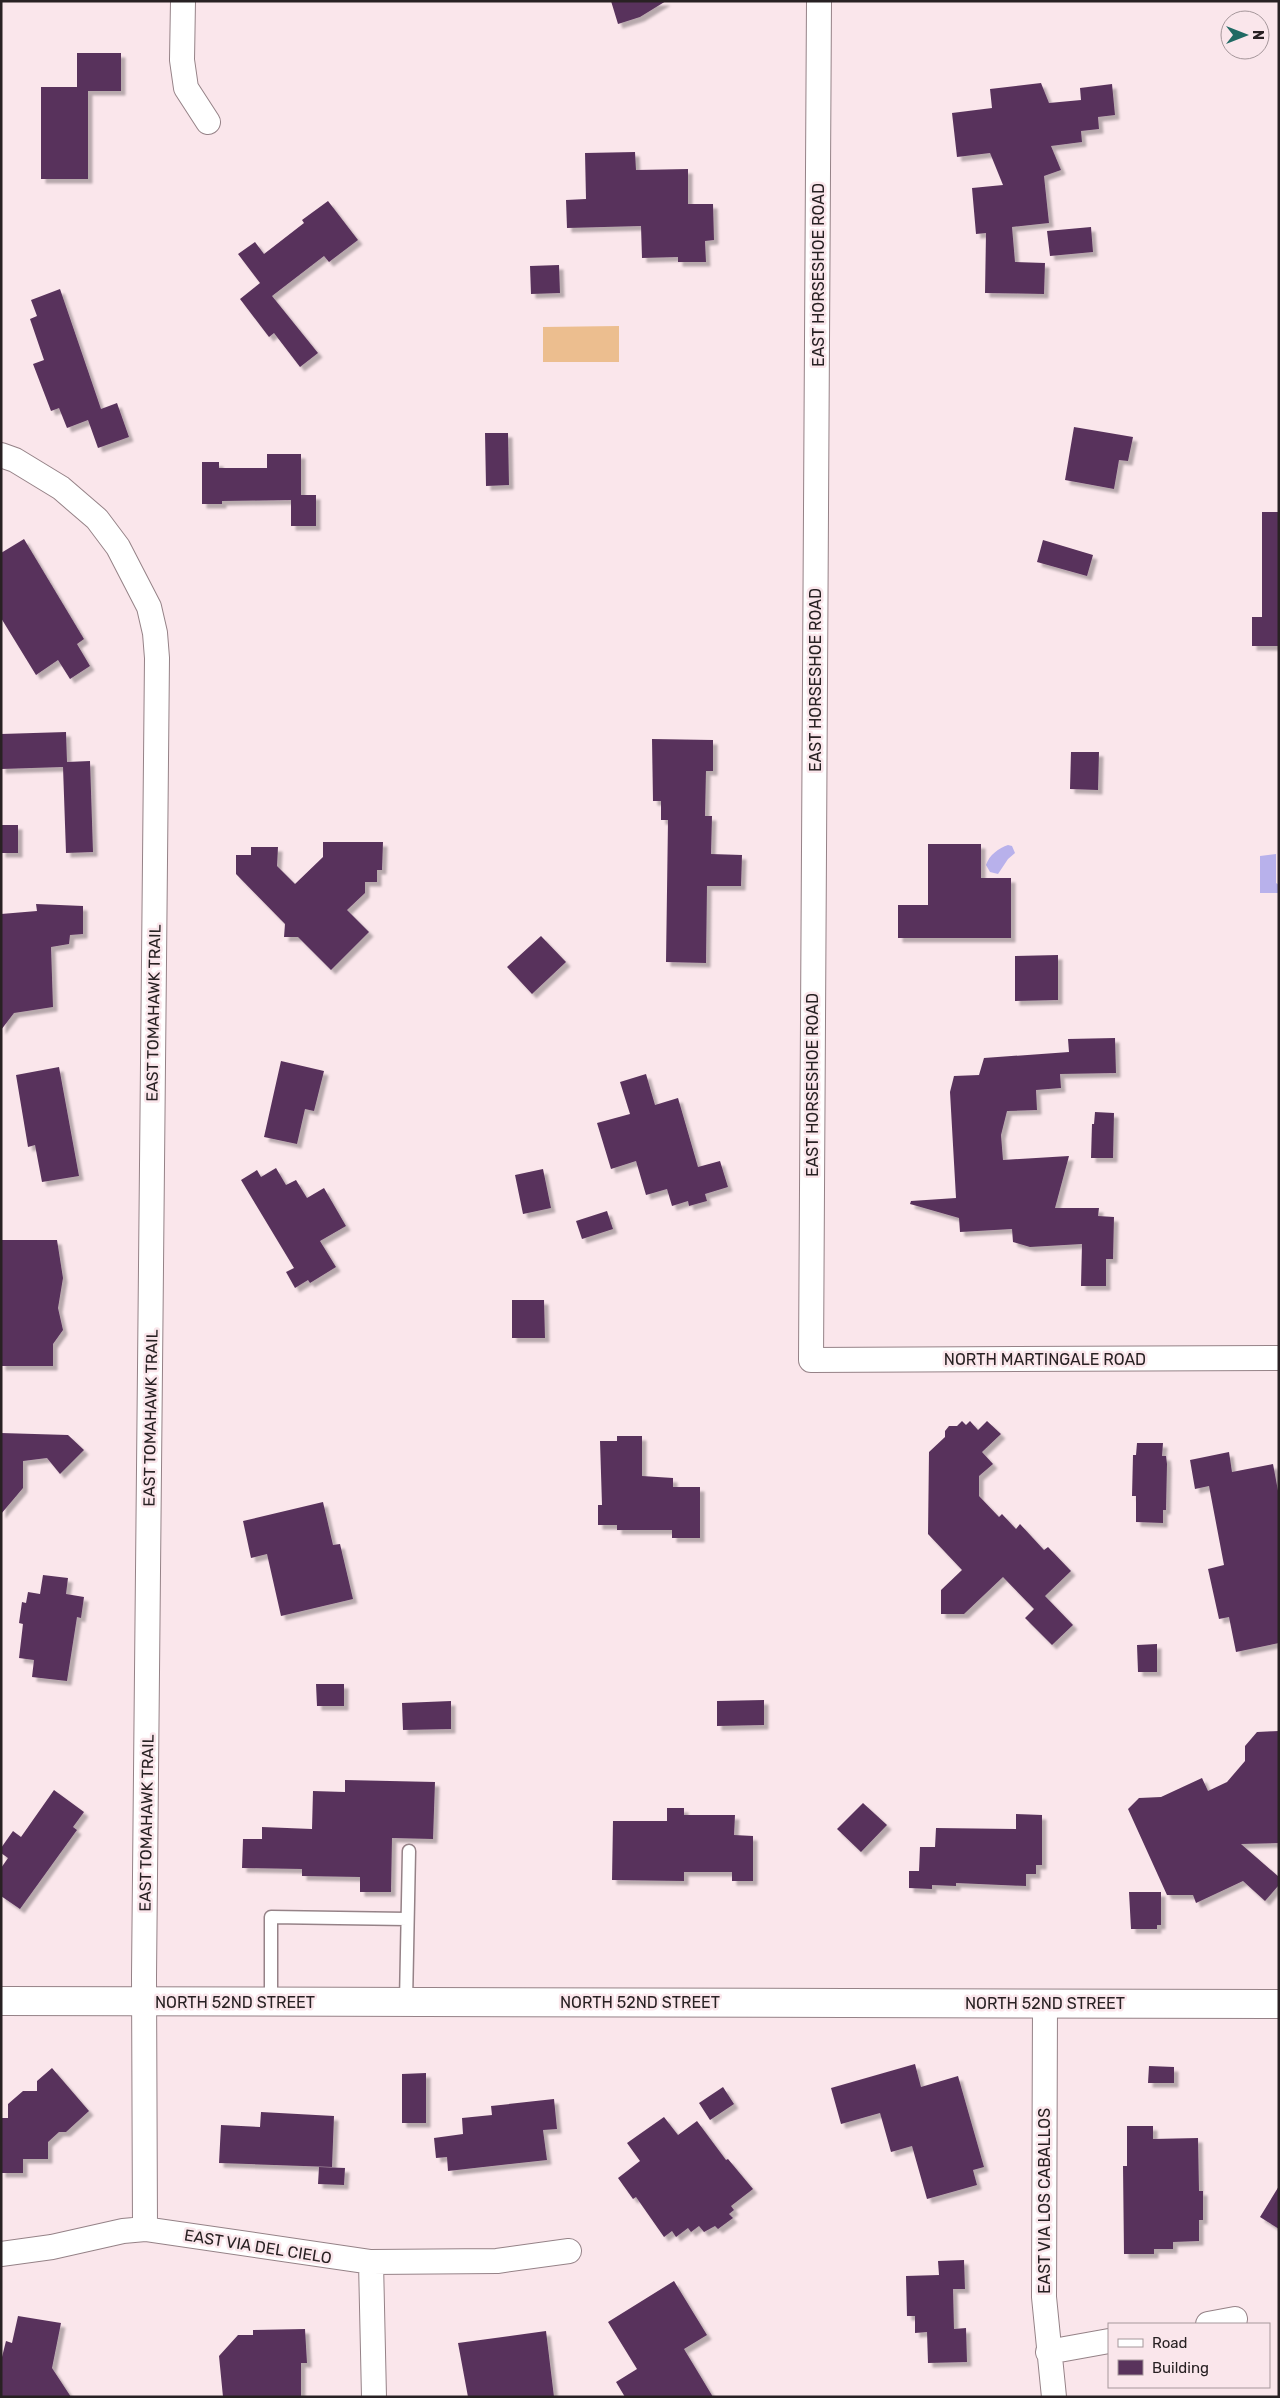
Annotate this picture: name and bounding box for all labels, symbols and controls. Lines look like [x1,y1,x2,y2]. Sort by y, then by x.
north arrow [1220,10,1270,60]
text: N [1249,30,1266,40]
street label: EAST HORSESHOE ROAD [809,183,828,367]
street label: EAST HORSESHOE ROAD [806,588,825,772]
street label: EAST TOMAHAWK TRAIL [142,924,165,1102]
street label: EAST HORSESHOE ROAD [803,993,822,1177]
street label: EAST TOMAHAWK TRAIL [139,1329,162,1507]
street label: NORTH MARTINGALE ROAD [944,1350,1146,1369]
street label: EAST TOMAHAWK TRAIL [135,1734,158,1912]
street label: NORTH 52ND STREET [155,1993,315,2012]
street label: NORTH 52ND STREET [560,1993,720,2012]
street label: NORTH 52ND STREET [965,1994,1125,2013]
street label: EAST VIA LOS CABALLOS [1035,2108,1054,2294]
street label: EAST VIA DEL CIELO [183,2225,333,2268]
legend [1108,2323,1270,2388]
text: Road [1152,2334,1188,2352]
text: Building [1152,2359,1209,2377]

